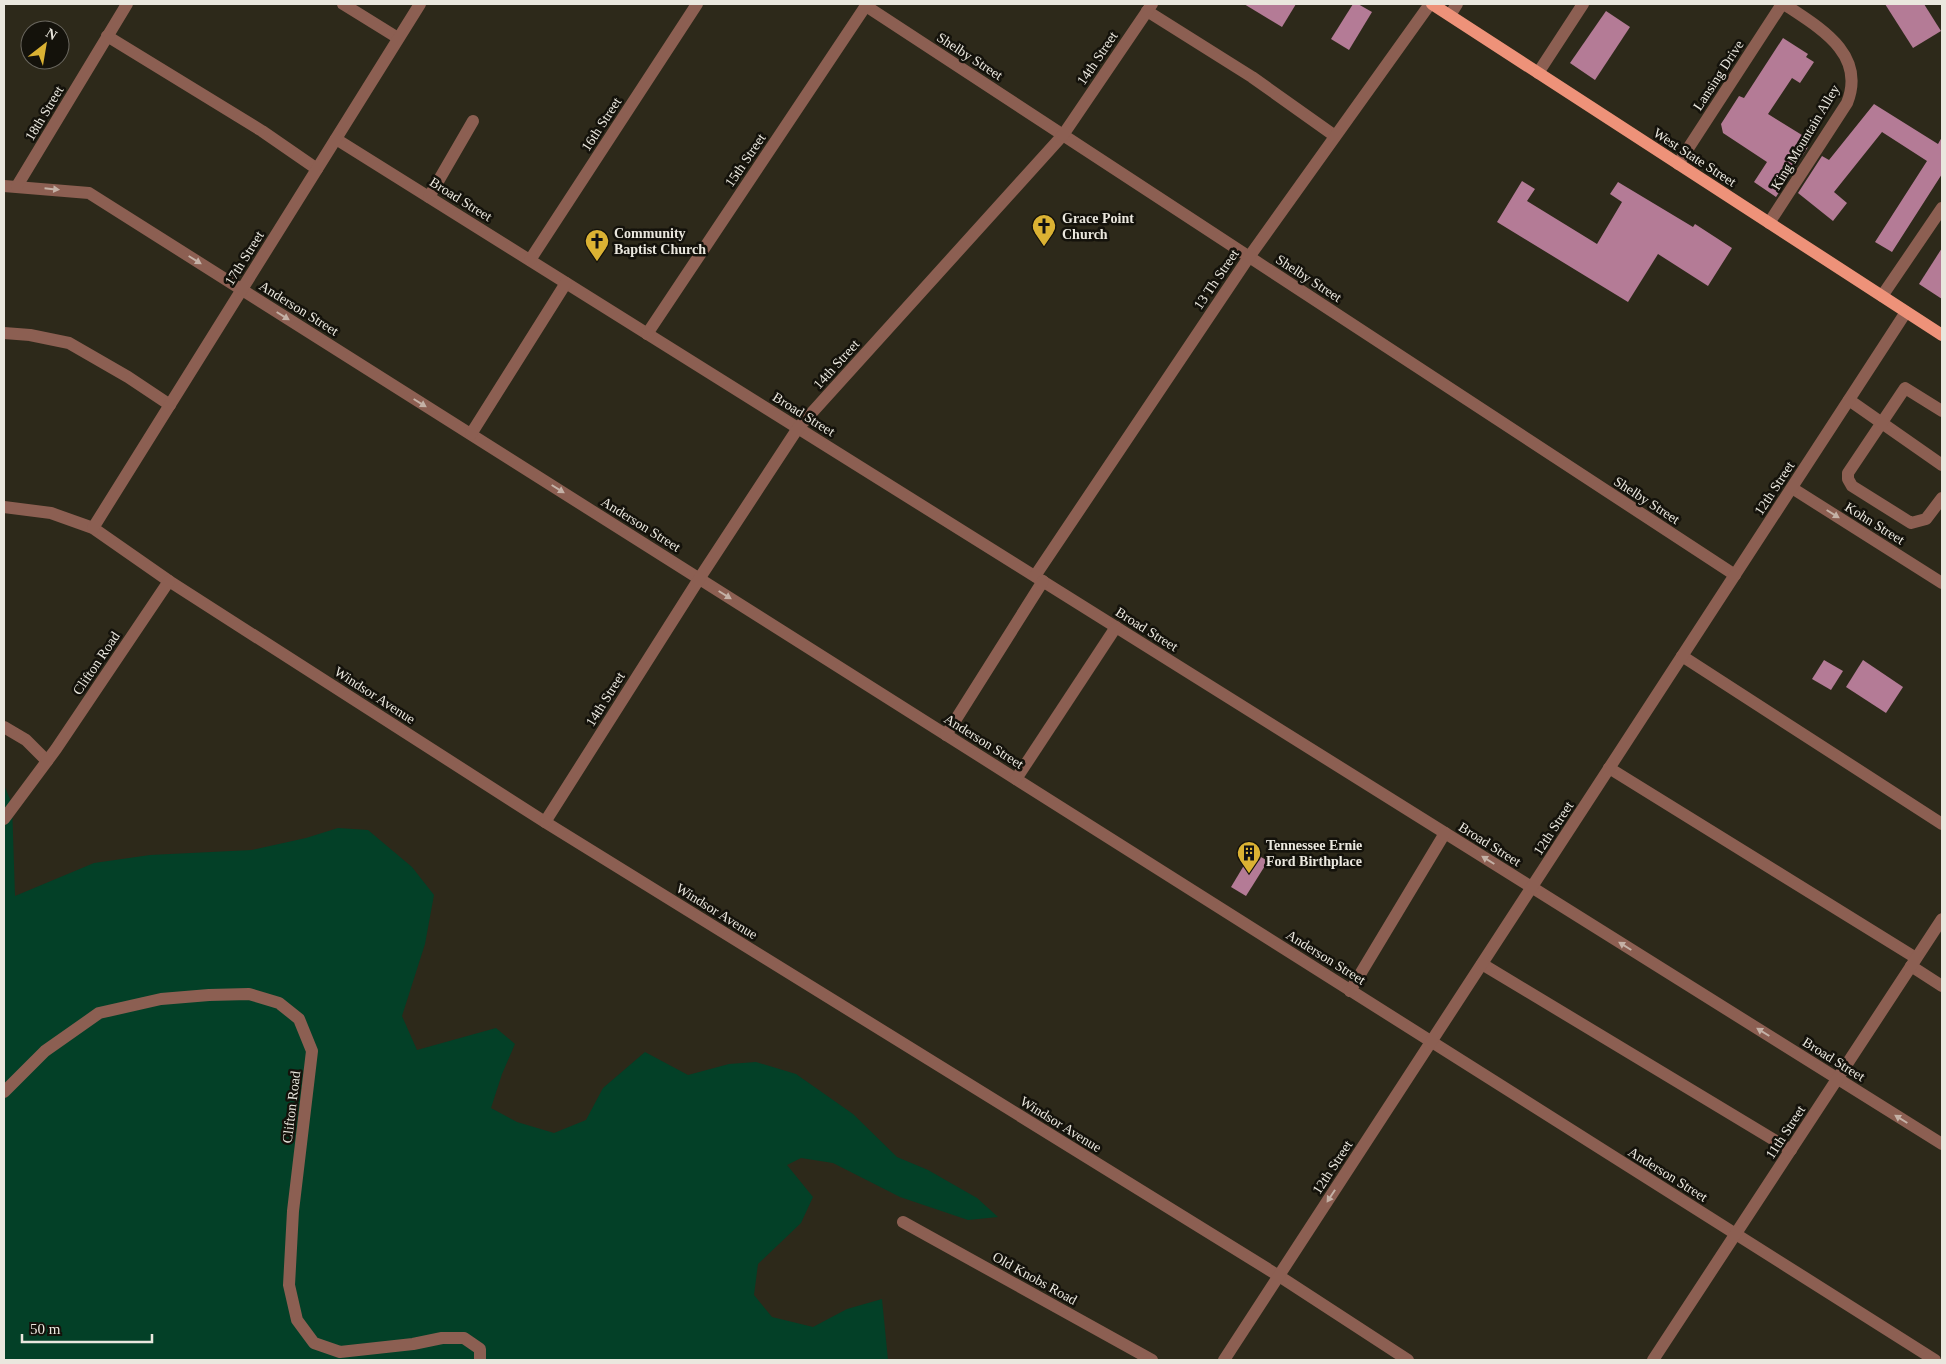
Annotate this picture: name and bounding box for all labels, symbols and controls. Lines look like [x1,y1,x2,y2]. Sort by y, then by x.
north arrow [20,20,70,70]
text: N [43,25,60,43]
street label: 14th Street [1074,29,1121,88]
street label: Shelby Street [934,30,1005,83]
street label: Lansing Drive [1690,37,1747,113]
street label: King Mountain Alley [1768,82,1843,192]
street label: 18th Street [22,83,67,143]
street label: 16th Street [579,94,624,154]
street label: West State Street [1651,125,1739,190]
street label: 15th Street [722,131,769,190]
street label: Broad Street [427,174,495,224]
one-way arrow [45,185,61,193]
place label: Grace Point Church [1062,211,1134,242]
church icon: Grace Point Church [1031,213,1057,247]
place label: Community Baptist Church [614,226,706,257]
street label: 17th Street [222,228,267,288]
church icon: Community Baptist Church [584,228,610,262]
street label: 13 Th Street [1191,246,1242,312]
street label: Shelby Street [1273,252,1344,305]
one-way arrow [188,255,202,265]
street label: Anderson Street [256,278,341,339]
one-way arrow [276,311,290,320]
street label: 14th Street [810,337,862,392]
street label: Broad Street [770,389,838,439]
one-way arrow [414,398,427,407]
street label: 12th Street [1752,458,1797,518]
street label: Shelby Street [1611,474,1682,527]
one-way arrow [551,485,564,494]
street label: Anderson Street [598,494,683,555]
street label: Kohn Street [1842,499,1907,548]
one-way arrow [1826,509,1839,519]
one-way arrow [718,590,731,600]
street label: Broad Street [1113,604,1181,654]
street label: Clifton Road [70,629,123,698]
street label: Windsor Avenue [332,664,418,727]
street label: 14th Street [583,669,628,729]
street label: Anderson Street [941,711,1026,772]
street label: 12th Street [1531,798,1576,858]
street label: Broad Street [1456,819,1524,869]
place label: Tennessee Ernie Ford Birthplace [1266,838,1362,869]
building icon: Tennessee Ernie Ford Birthplace [1236,840,1262,874]
one-way arrow [1481,855,1494,864]
street label: Windsor Avenue [673,880,760,942]
street label: Anderson Street [1283,927,1368,988]
one-way arrow [1619,941,1632,951]
one-way arrow [1757,1028,1770,1037]
street label: Broad Street [1800,1034,1868,1084]
street label: Clifton Road [280,1070,303,1144]
street label: Windsor Avenue [1017,1093,1104,1155]
street label: 11th Street [1763,1103,1808,1162]
one-way arrow [1894,1114,1908,1123]
street label: 12th Street [1310,1137,1355,1197]
street label: Anderson Street [1625,1144,1710,1205]
one-way arrow [1326,1190,1335,1203]
street label: Old Knobs Road [990,1249,1080,1308]
scale bar [22,1312,152,1344]
text: 50 m [30,1321,61,1337]

